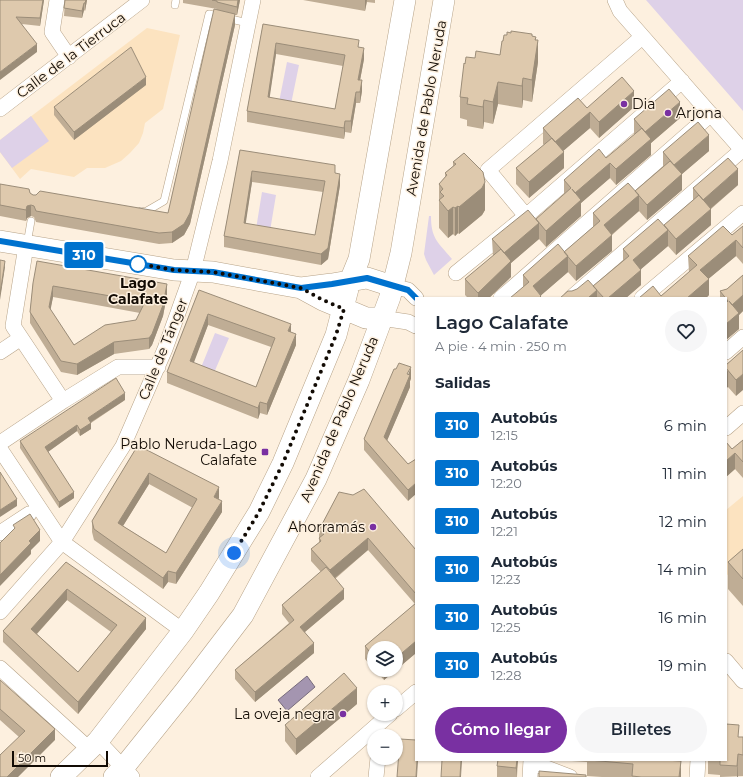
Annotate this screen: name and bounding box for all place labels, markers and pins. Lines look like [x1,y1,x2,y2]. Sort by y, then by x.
place label: Dia [632,95,656,113]
marker: Dia [619,99,629,109]
place label: Arjona [676,104,722,122]
marker: Arjona [663,108,673,118]
marker: Lago Calafate [129,255,147,273]
place label: Lago Calafate [108,274,168,308]
place label: Pablo Neruda-Lago Calafate [120,435,257,469]
marker: Pablo Neruda-Lago Calafate [260,447,270,457]
place label: Ahorramás [288,518,365,536]
marker: Ahorramás [368,522,378,532]
place label: La oveja negra [234,705,335,723]
marker: La oveja negra [338,709,348,719]

